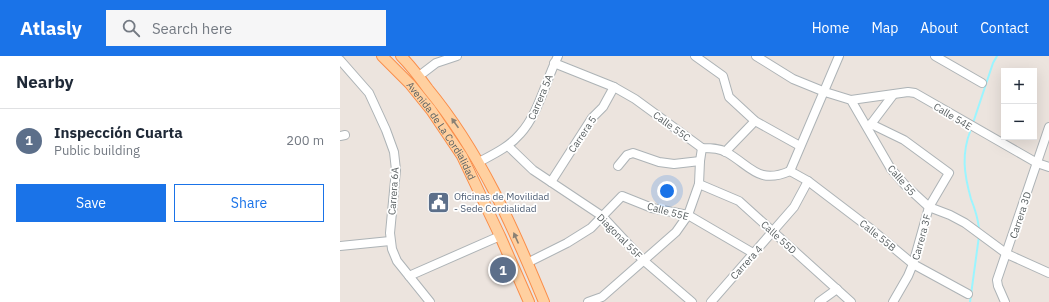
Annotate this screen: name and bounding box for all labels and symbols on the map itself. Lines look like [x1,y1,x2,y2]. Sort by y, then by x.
street label: Carrera 5A [525,72,556,122]
street label: Avenida de La Cordialidad [404,79,478,182]
street label: Calle 54E [931,100,975,133]
street label: Calle 55C [650,109,693,144]
street label: Carrera 5 [565,113,599,155]
one-way arrow [451,118,459,129]
street label: Calle 55 [885,162,919,198]
street label: Carrera 6A [385,166,402,215]
your location [657,181,677,201]
public building icon: Oficinas de Movilidad - Sede Cordialidad [426,189,452,215]
place label: Oficinas de Movilidad - Sede Cordialidad [454,190,549,215]
street label: Carrera 3D [1007,190,1034,240]
street label: Calle 55E [646,200,690,223]
street label: Diagonal 55F [594,211,645,262]
street label: Carrera 3F [909,212,934,262]
street label: Calle 55B [857,217,899,254]
street label: Calle 55D [758,218,799,257]
one-way arrow [513,231,519,243]
street label: Carrera 4 [728,243,765,282]
pin: 1 [490,255,516,285]

